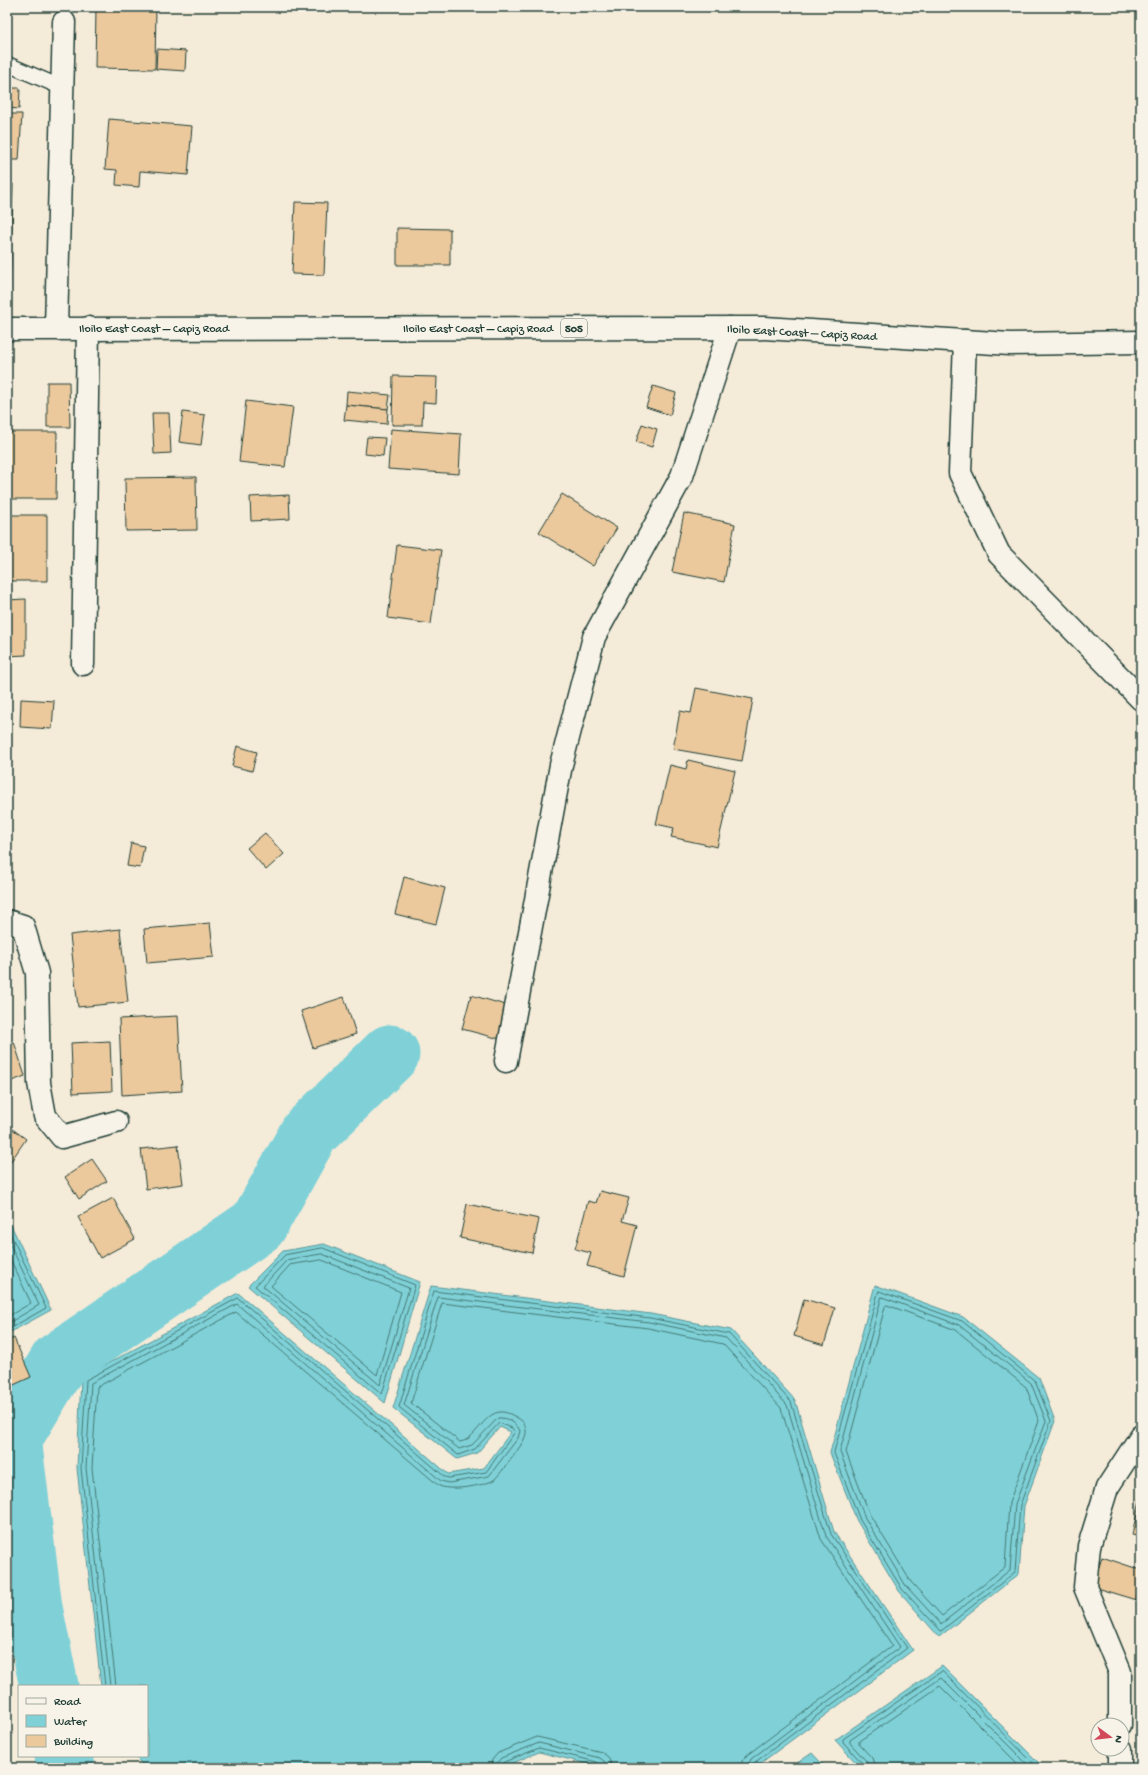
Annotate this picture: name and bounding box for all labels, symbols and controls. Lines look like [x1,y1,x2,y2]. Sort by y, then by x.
road number: 505 [561,319,587,337]
street label: Iloilo East Coast – Capiz Road [79,323,230,337]
street label: Iloilo East Coast – Capiz Road [403,323,554,337]
street label: Iloilo East Coast – Capiz Road [727,323,878,345]
legend [18,1685,148,1757]
text: Road [54,1696,81,1710]
text: Water [54,1716,88,1730]
north arrow [1090,1717,1130,1757]
text: N [1111,1734,1124,1744]
text: Building [53,1736,93,1750]

